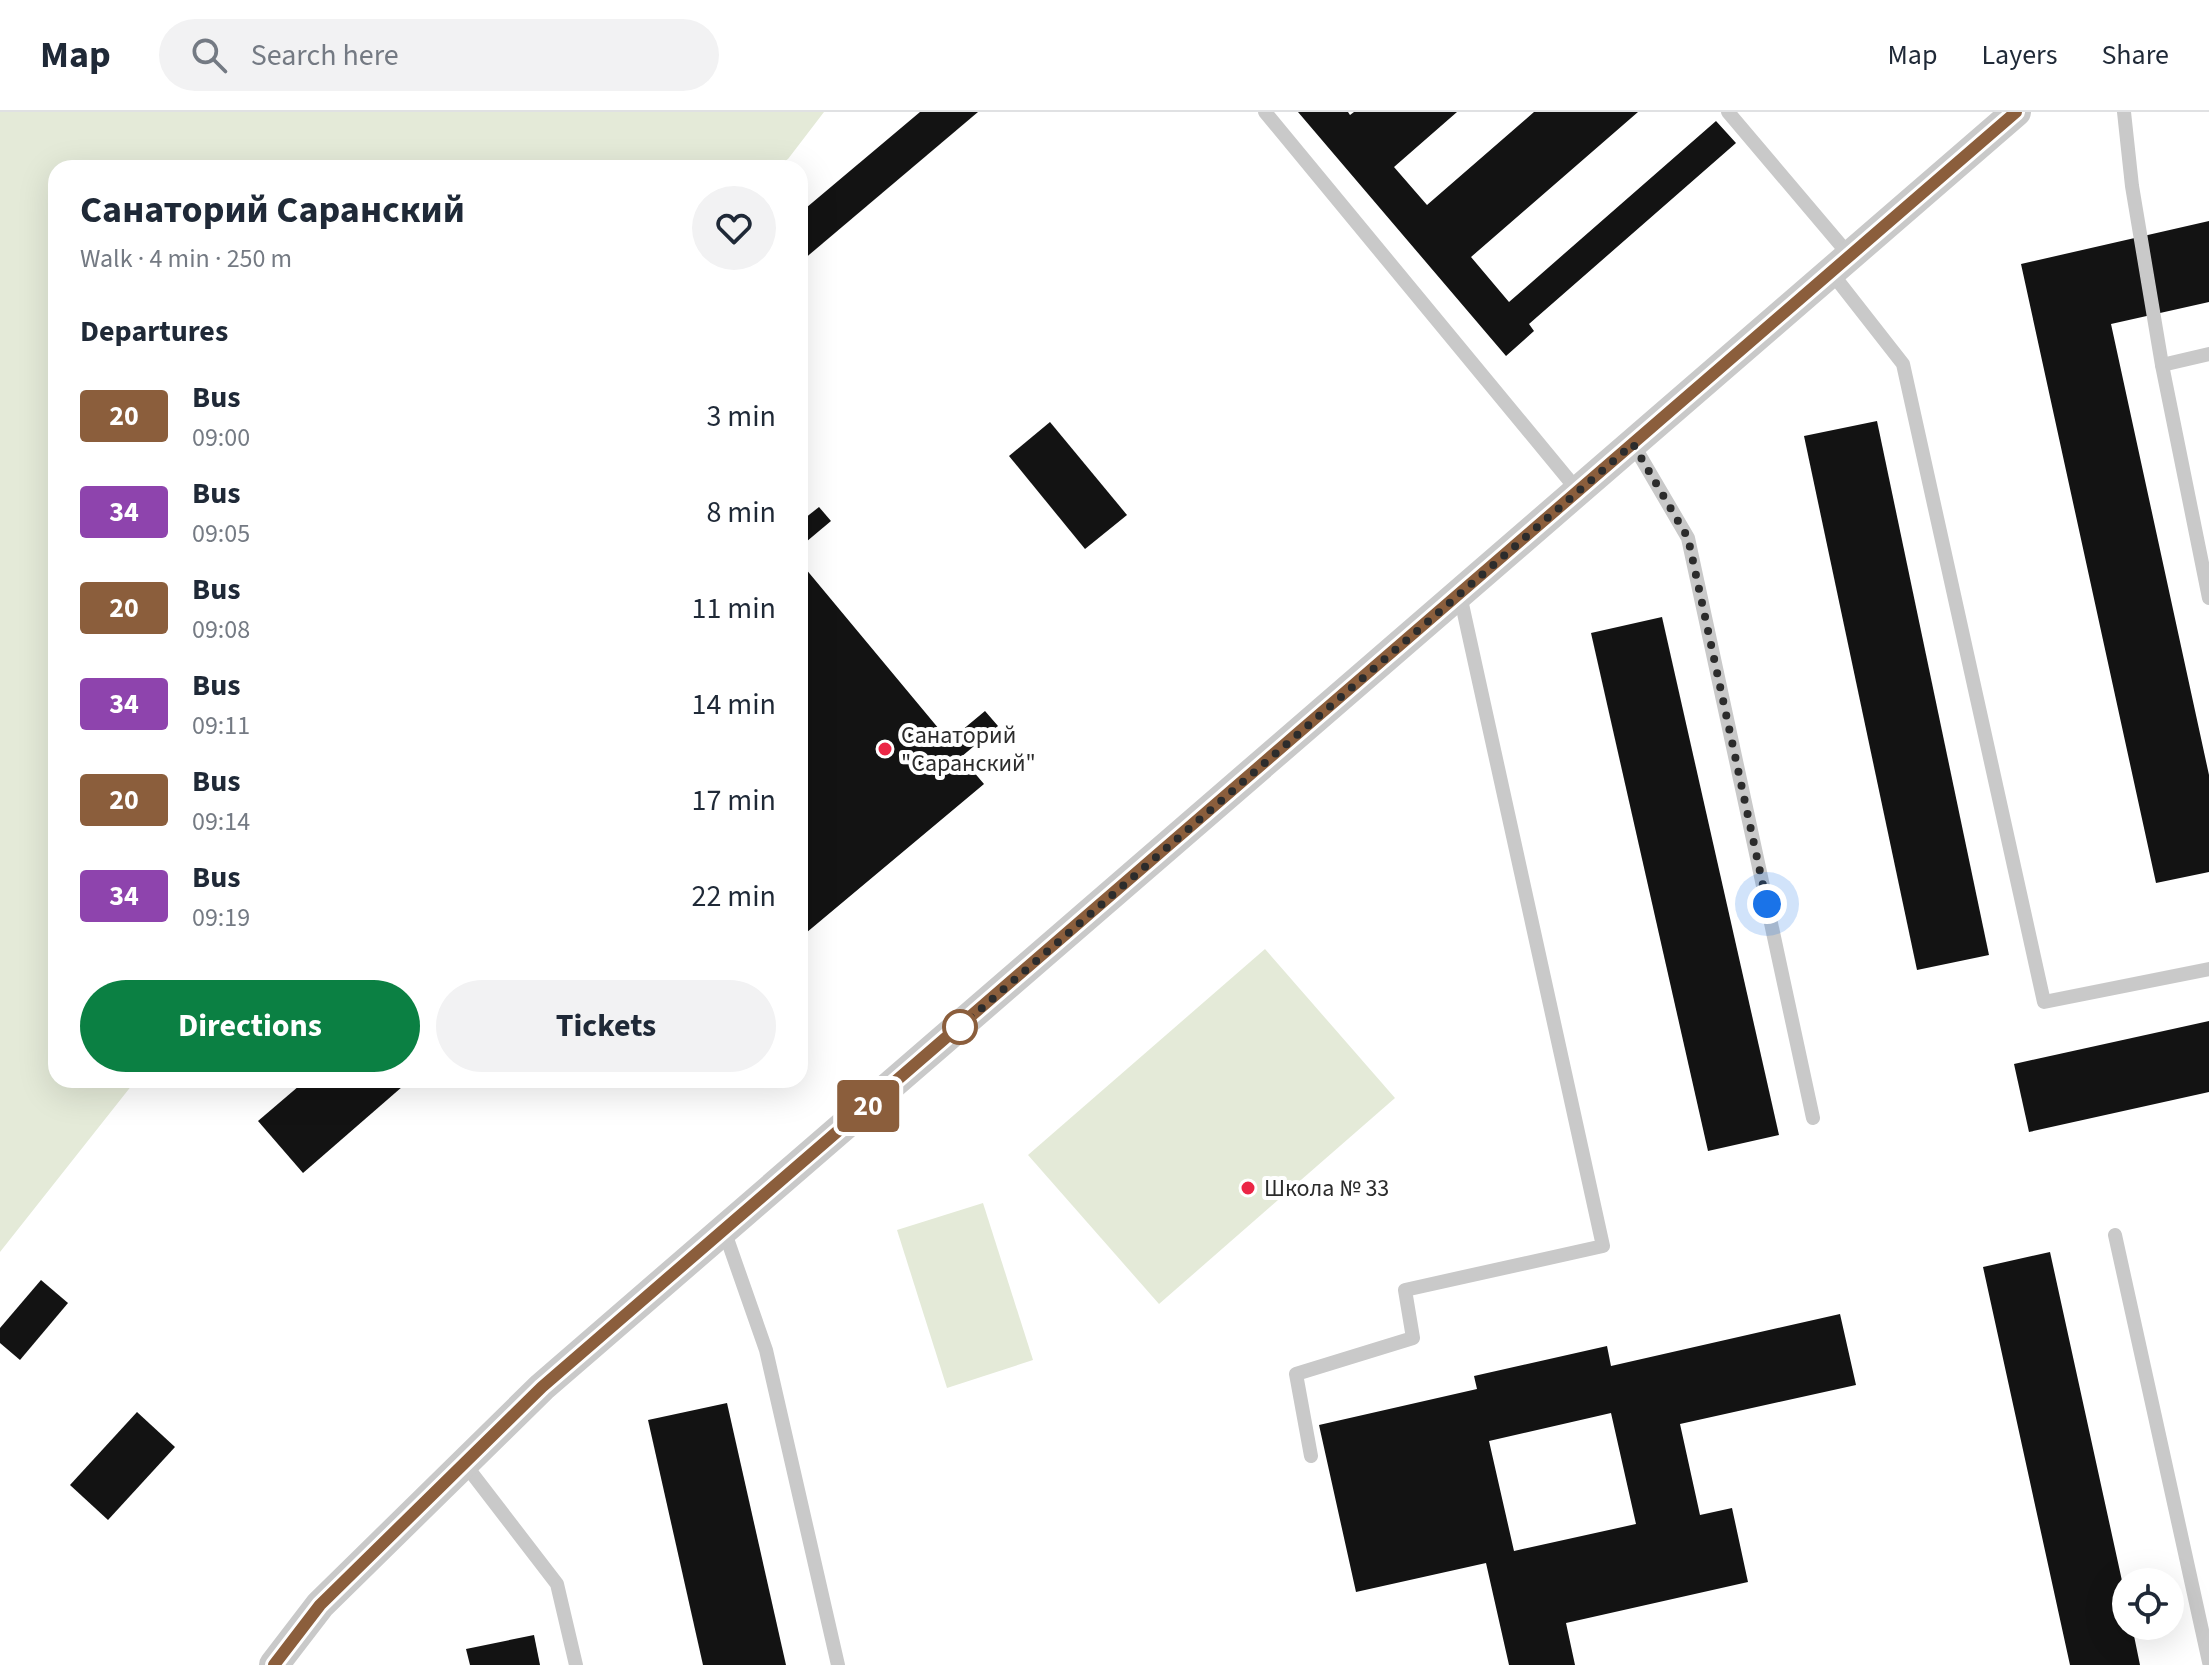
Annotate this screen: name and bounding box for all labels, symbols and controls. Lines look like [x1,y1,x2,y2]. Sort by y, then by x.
search box [159,19,719,91]
text: Map [40,28,111,82]
icon: search [187,33,231,77]
text: Search here [251,34,399,77]
text: Map [1887,35,1937,75]
text: Layers [1981,35,2057,75]
text: Share [2101,35,2169,75]
text: Санаторий Саранский [80,183,465,237]
button: heart [692,186,776,270]
text: Walk · 4 min · 250 m [80,240,292,277]
text: Departures [80,310,228,353]
text: Bus [192,376,240,419]
text: 3 min [706,395,776,438]
text: 20 [109,396,139,436]
text: 09:00 [192,419,250,456]
text: Bus [192,472,240,515]
text: 8 min [706,491,776,534]
text: 34 [109,492,139,532]
text: 09:05 [192,515,250,552]
text: Bus [192,568,240,611]
text: 11 min [692,587,776,630]
text: 20 [109,588,139,628]
text: 09:08 [192,611,250,648]
text: Bus [192,664,240,707]
text: 14 min [692,683,776,726]
text: 34 [109,684,139,724]
text: 09:11 [192,707,250,744]
place label: Санаторий "Саранский" [901,718,1036,781]
marker: Санаторий "Саранский" [876,740,894,758]
text: Bus [192,760,240,803]
text: 17 min [692,779,776,822]
text: 20 [109,780,139,820]
text: 09:14 [192,803,250,840]
text: Bus [192,856,240,899]
text: 22 min [692,875,776,918]
text: 34 [109,876,139,916]
your location [1747,884,1787,924]
text: 09:19 [192,899,250,936]
button: Directions [80,980,420,1072]
button: Tickets [436,980,776,1072]
unlabelled marker [943,1010,977,1044]
line badge: 20 [832,1080,904,1132]
text: 20 [853,1086,883,1126]
place label: Школа № 33 [1264,1171,1389,1206]
marker: Школа № 33 [1239,1179,1257,1197]
map controls [2112,1568,2184,1640]
button: locate [2112,1568,2184,1640]

